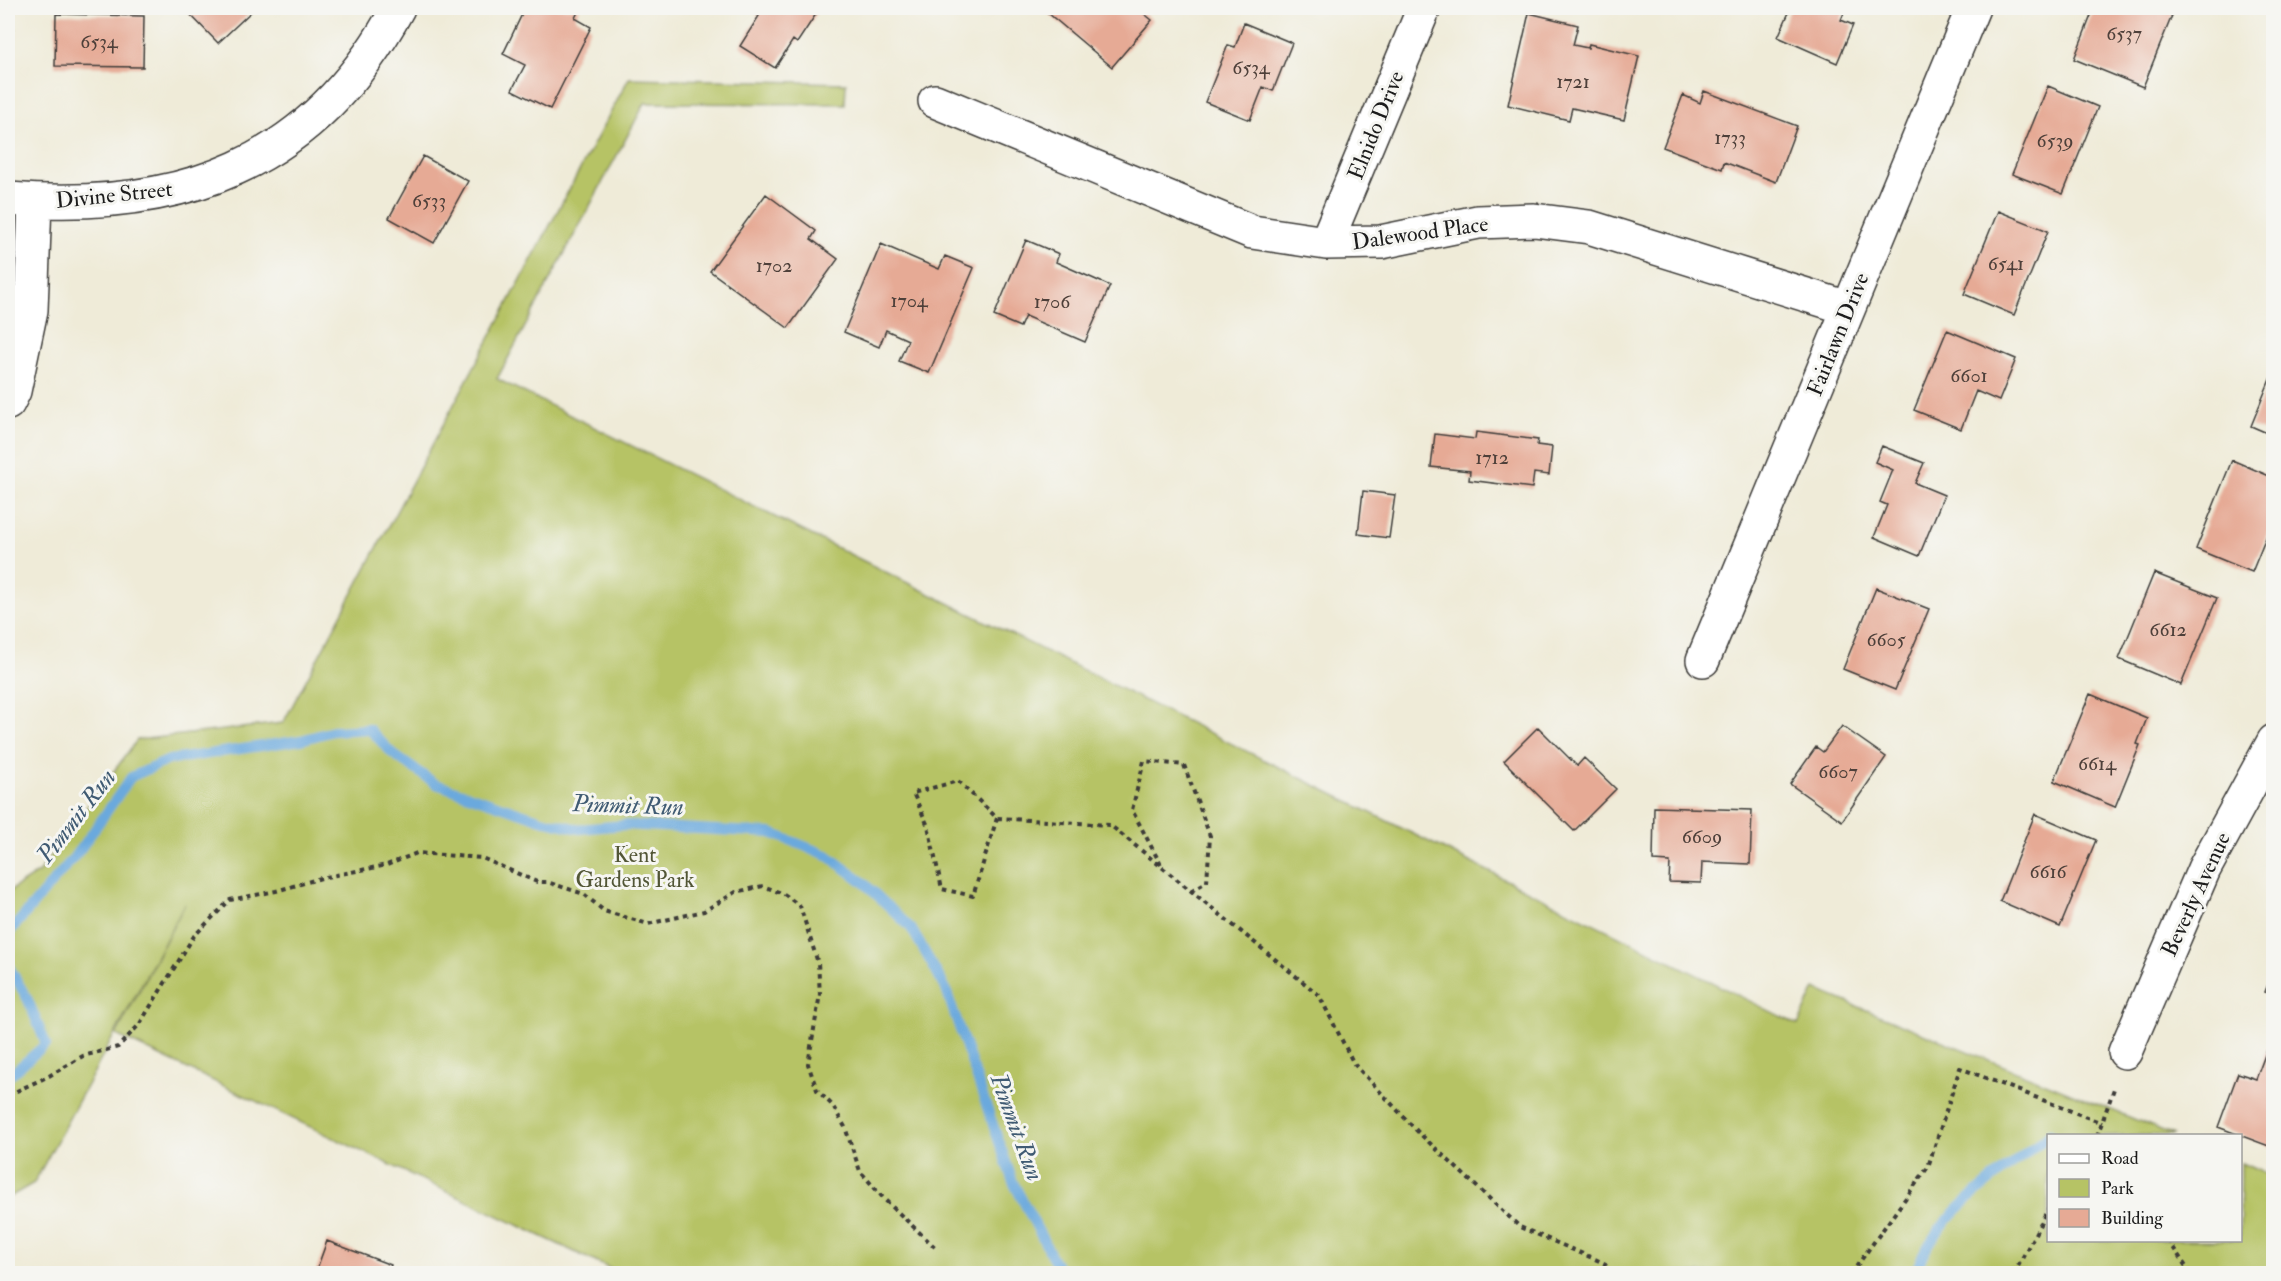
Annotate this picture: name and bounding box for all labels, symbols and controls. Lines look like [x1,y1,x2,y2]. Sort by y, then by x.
house number: 6537 [2106,21,2142,46]
house number: 6534 [80,29,119,54]
house number: 6534 [1232,55,1271,80]
street label: Elnido Drive [1341,67,1410,184]
house number: 1721 [1556,69,1590,94]
house number: 1733 [1714,125,1746,150]
house number: 6539 [2037,128,2073,153]
street label: Divine Street [54,175,174,215]
house number: 6533 [412,188,446,213]
street label: Dalewood Place [1350,210,1490,256]
house number: 6541 [1988,251,2024,276]
house number: 1702 [756,253,792,278]
street label: Fairlawn Drive [1800,269,1875,400]
house number: 1704 [890,288,929,313]
house number: 1706 [1034,289,1071,314]
house number: 6601 [1950,363,1988,388]
house number: 1712 [1475,445,1509,470]
house number: 6612 [2149,617,2187,642]
house number: 6605 [1866,627,1906,652]
house number: 6614 [2078,751,2117,776]
house number: 6607 [1818,759,1858,784]
water label: Pimmit Run [29,763,123,871]
water label: Pimmit Run [571,788,684,823]
house number: 6609 [1682,824,1722,849]
street label: Beverly Avenue [2155,828,2237,961]
park label: Kent Gardens Park [575,841,695,894]
house number: 6616 [2029,859,2068,884]
water label: Pimmit Run [983,1069,1050,1185]
legend [2047,1134,2242,1242]
text: Road [2101,1147,2139,1170]
text: Park [2101,1177,2134,1200]
text: Building [2101,1207,2164,1230]

